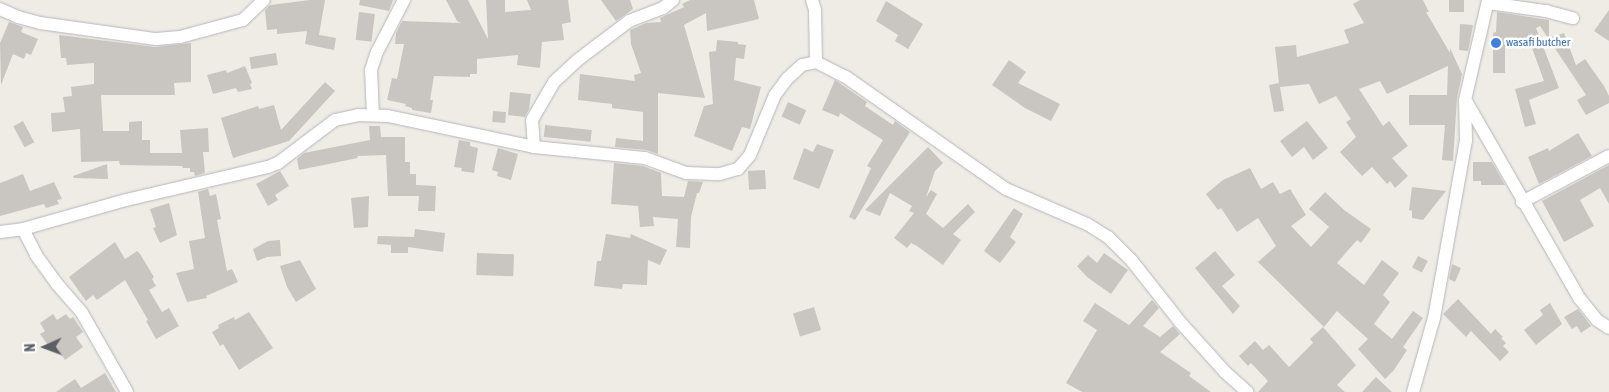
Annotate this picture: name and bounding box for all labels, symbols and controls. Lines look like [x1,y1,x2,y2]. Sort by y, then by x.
place label: wasafi butcher [1506,36,1570,50]
marker: wasafi butcher [1490,37,1502,49]
north arrow [20,322,70,372]
text: N [22,343,38,352]

